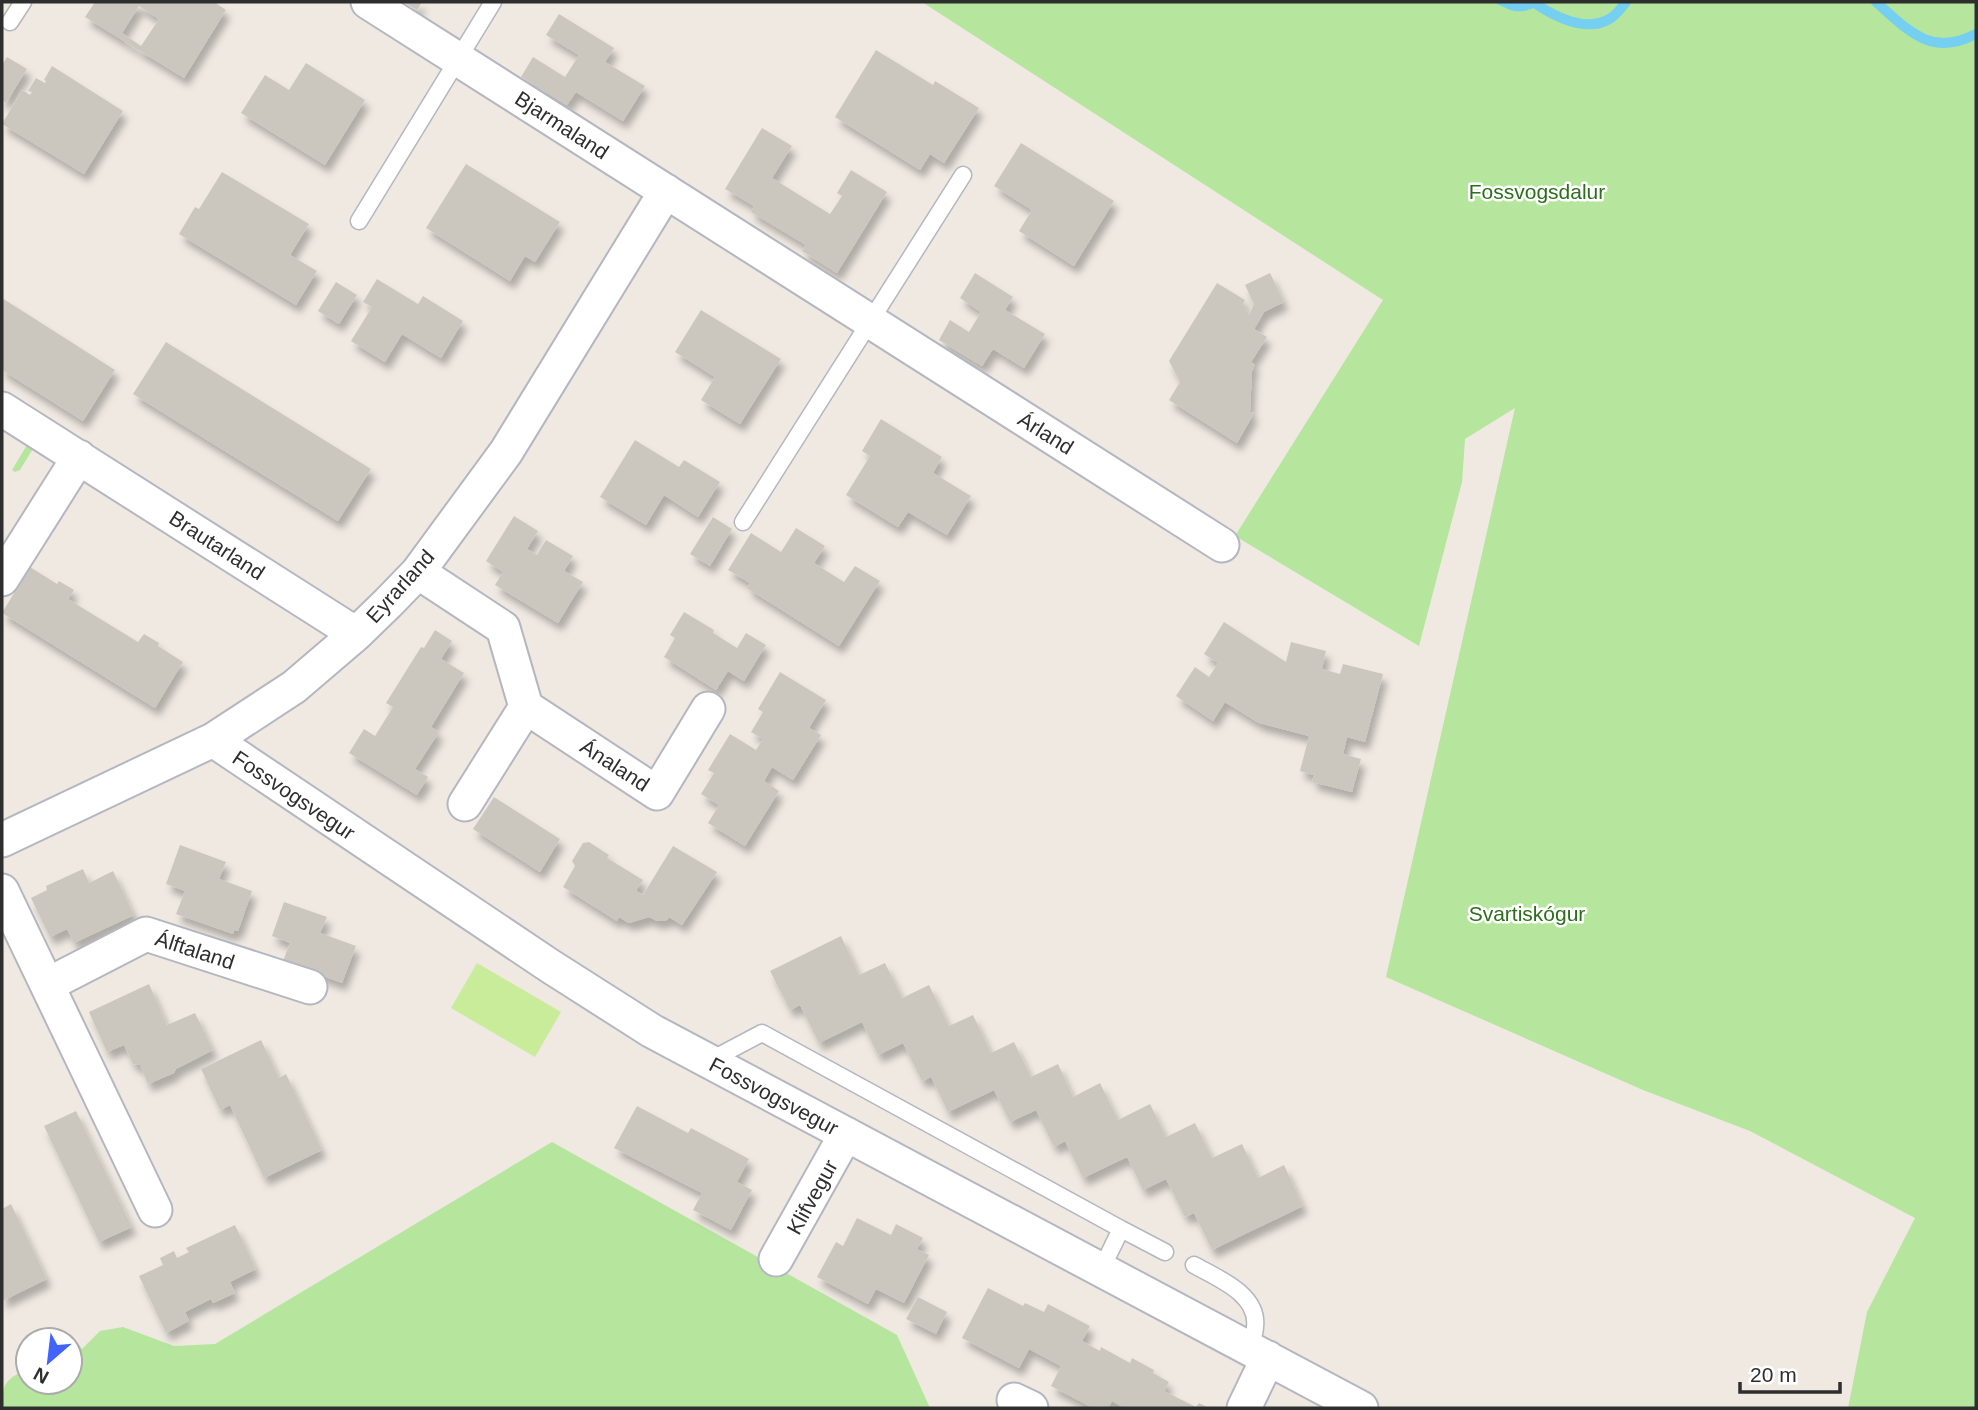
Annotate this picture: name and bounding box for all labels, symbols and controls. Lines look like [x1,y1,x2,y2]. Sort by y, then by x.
street label: Bjarmaland [511,86,613,164]
park label: Fossvogsdalur [1469,180,1605,203]
street label: Árland [1014,407,1078,459]
street label: Brautarland [165,506,269,584]
street label: Eyrarland [361,545,439,627]
street label: Ánaland [576,734,654,796]
street label: Fossvogsvegur [229,746,359,844]
park label: Svartiskógur [1469,902,1585,925]
street label: Álftaland [153,926,237,974]
street label: Fossvogsvegur [706,1052,842,1140]
street label: Klifvegur [782,1156,842,1238]
north arrow [14,1326,84,1396]
scale bar [1740,1350,1840,1394]
text: N [30,1363,52,1388]
text: 20 m [1750,1363,1797,1386]

